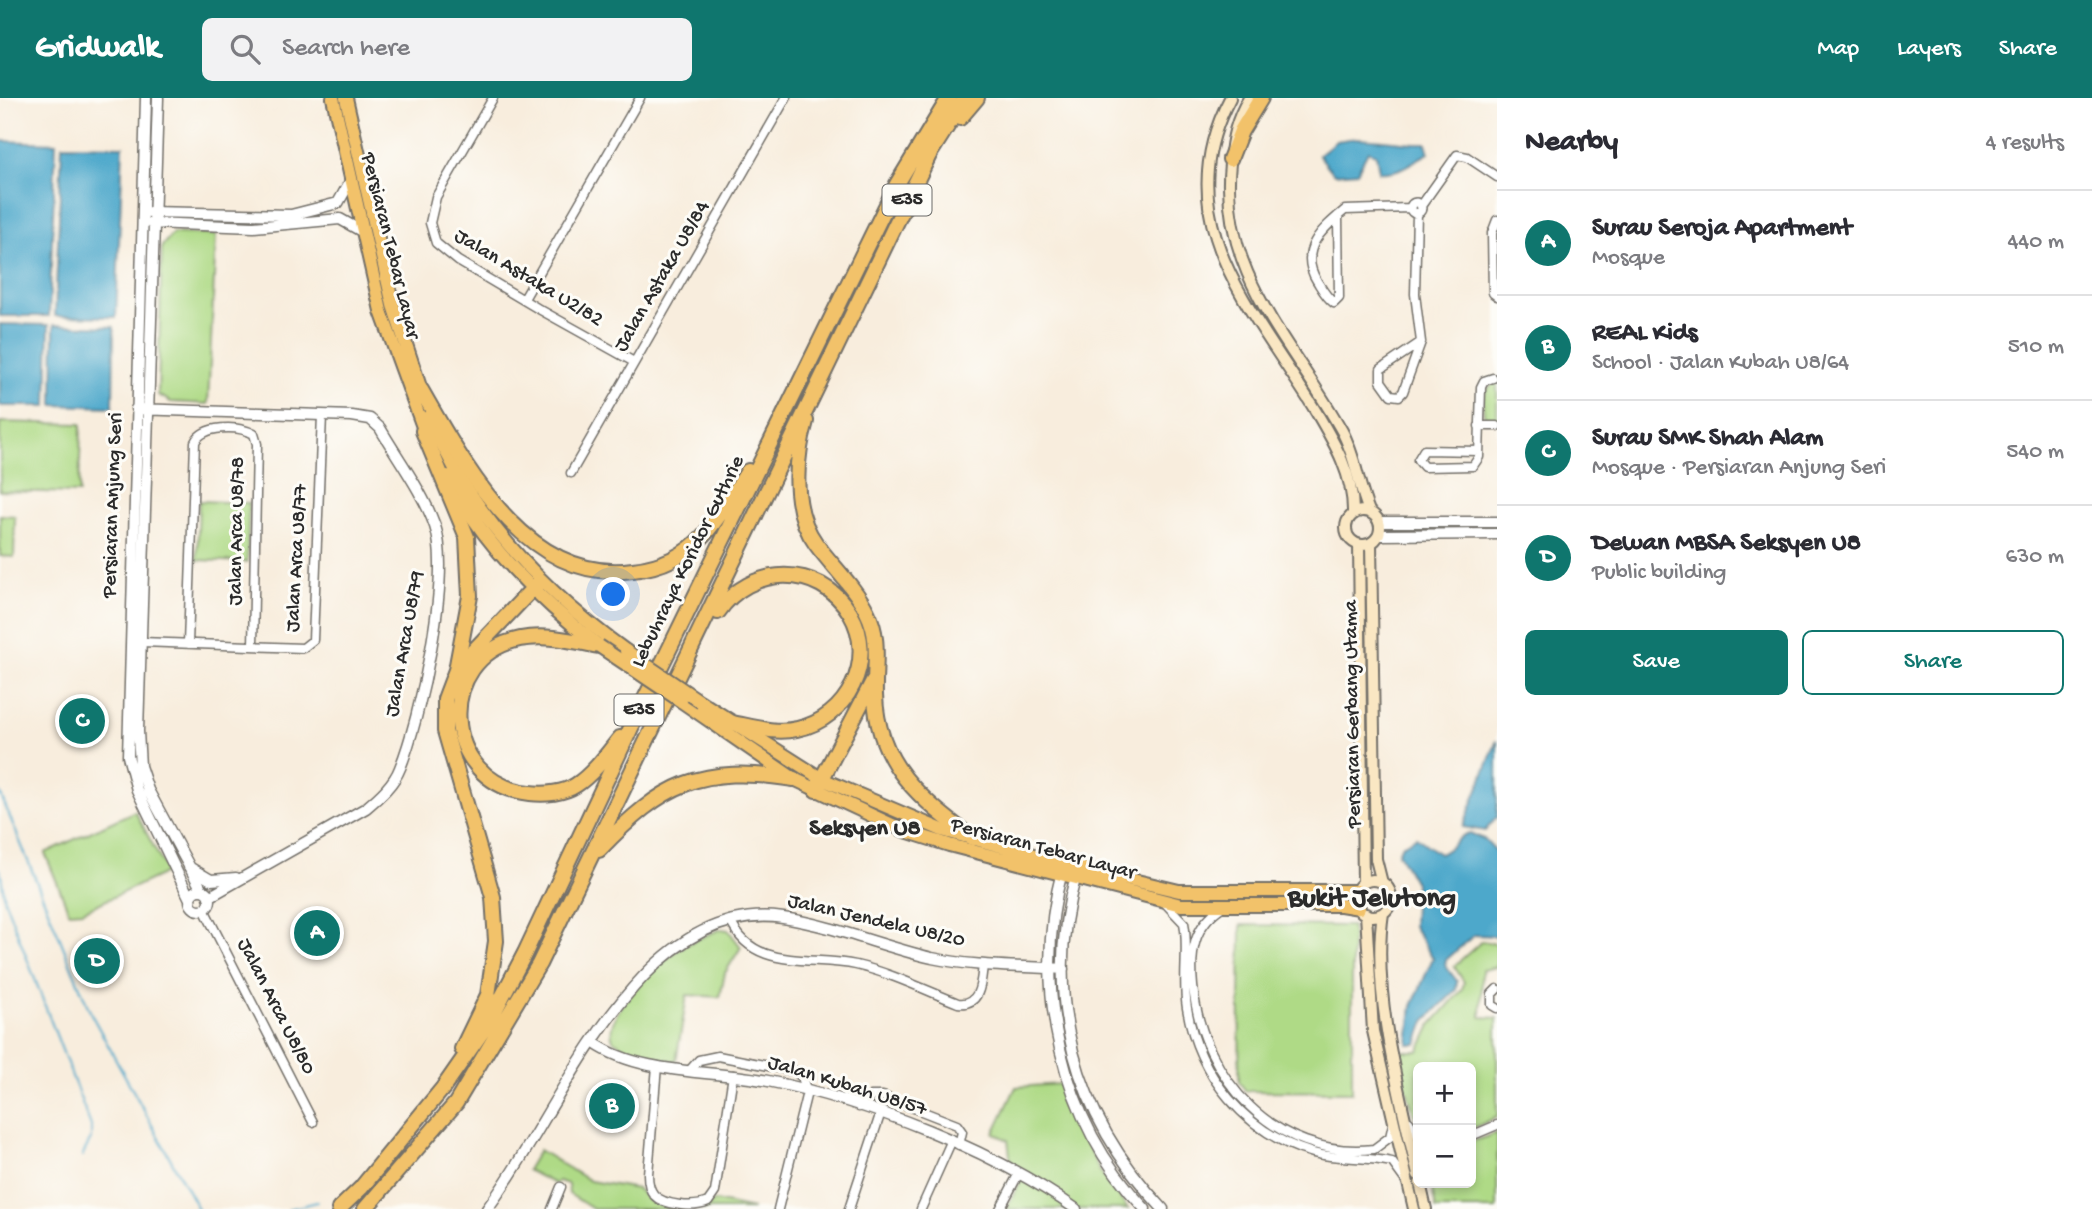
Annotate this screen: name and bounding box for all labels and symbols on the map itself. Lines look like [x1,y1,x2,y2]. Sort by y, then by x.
street label: Persiaran Tebar Layar [354,149,425,343]
road number: E35 [883,184,932,216]
street label: Jalan Astaka U8/84 [610,197,716,357]
street label: Jalan Astaka U2/82 [449,225,607,333]
street label: Persiaran Anjung Seri [98,412,130,599]
street label: Lebuhraya Koridor Guthrie [627,451,752,672]
street label: Jalan Arca U8/78 [224,456,252,606]
street label: Jalan Arca U8/77 [282,482,314,633]
street label: Jalan Arca U8/79 [381,569,431,719]
your location [596,577,630,611]
street label: Persiaran Gerbang Utama [1339,599,1369,829]
road number: E35 [614,694,664,726]
pin: C [59,695,105,747]
street label: Persiaran Tebar Layar [947,813,1140,887]
district label: Seksyen U8 [809,815,921,844]
district label: Bukit Jelutong [1287,883,1456,916]
street label: Jalan Jendela U8/20 [785,889,967,955]
pin: A [294,907,340,959]
pin: D [74,935,120,987]
street label: Jalan Arca U8/80 [230,935,320,1079]
street label: Jalan Kubah U8/57 [764,1051,931,1123]
pin: B [589,1080,635,1132]

